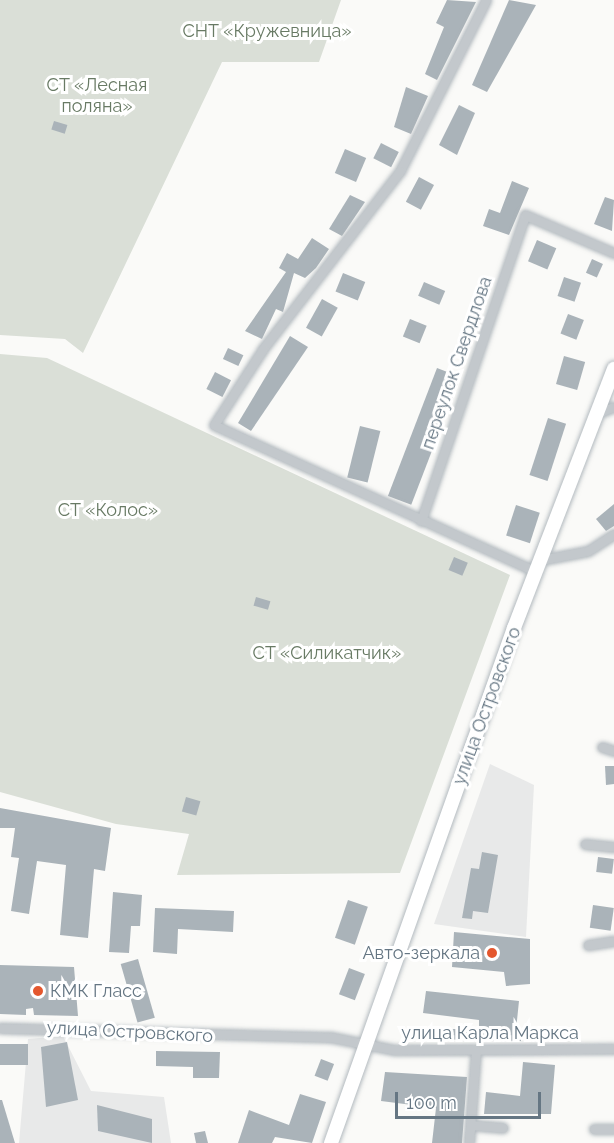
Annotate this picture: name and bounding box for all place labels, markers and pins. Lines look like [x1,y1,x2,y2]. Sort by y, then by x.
place label: Авто-зеркала [362,942,480,964]
marker: Авто-зеркала [485,946,499,960]
place label: КМК Гласс [50,980,142,1002]
marker: КМК Гласс [31,984,45,998]

